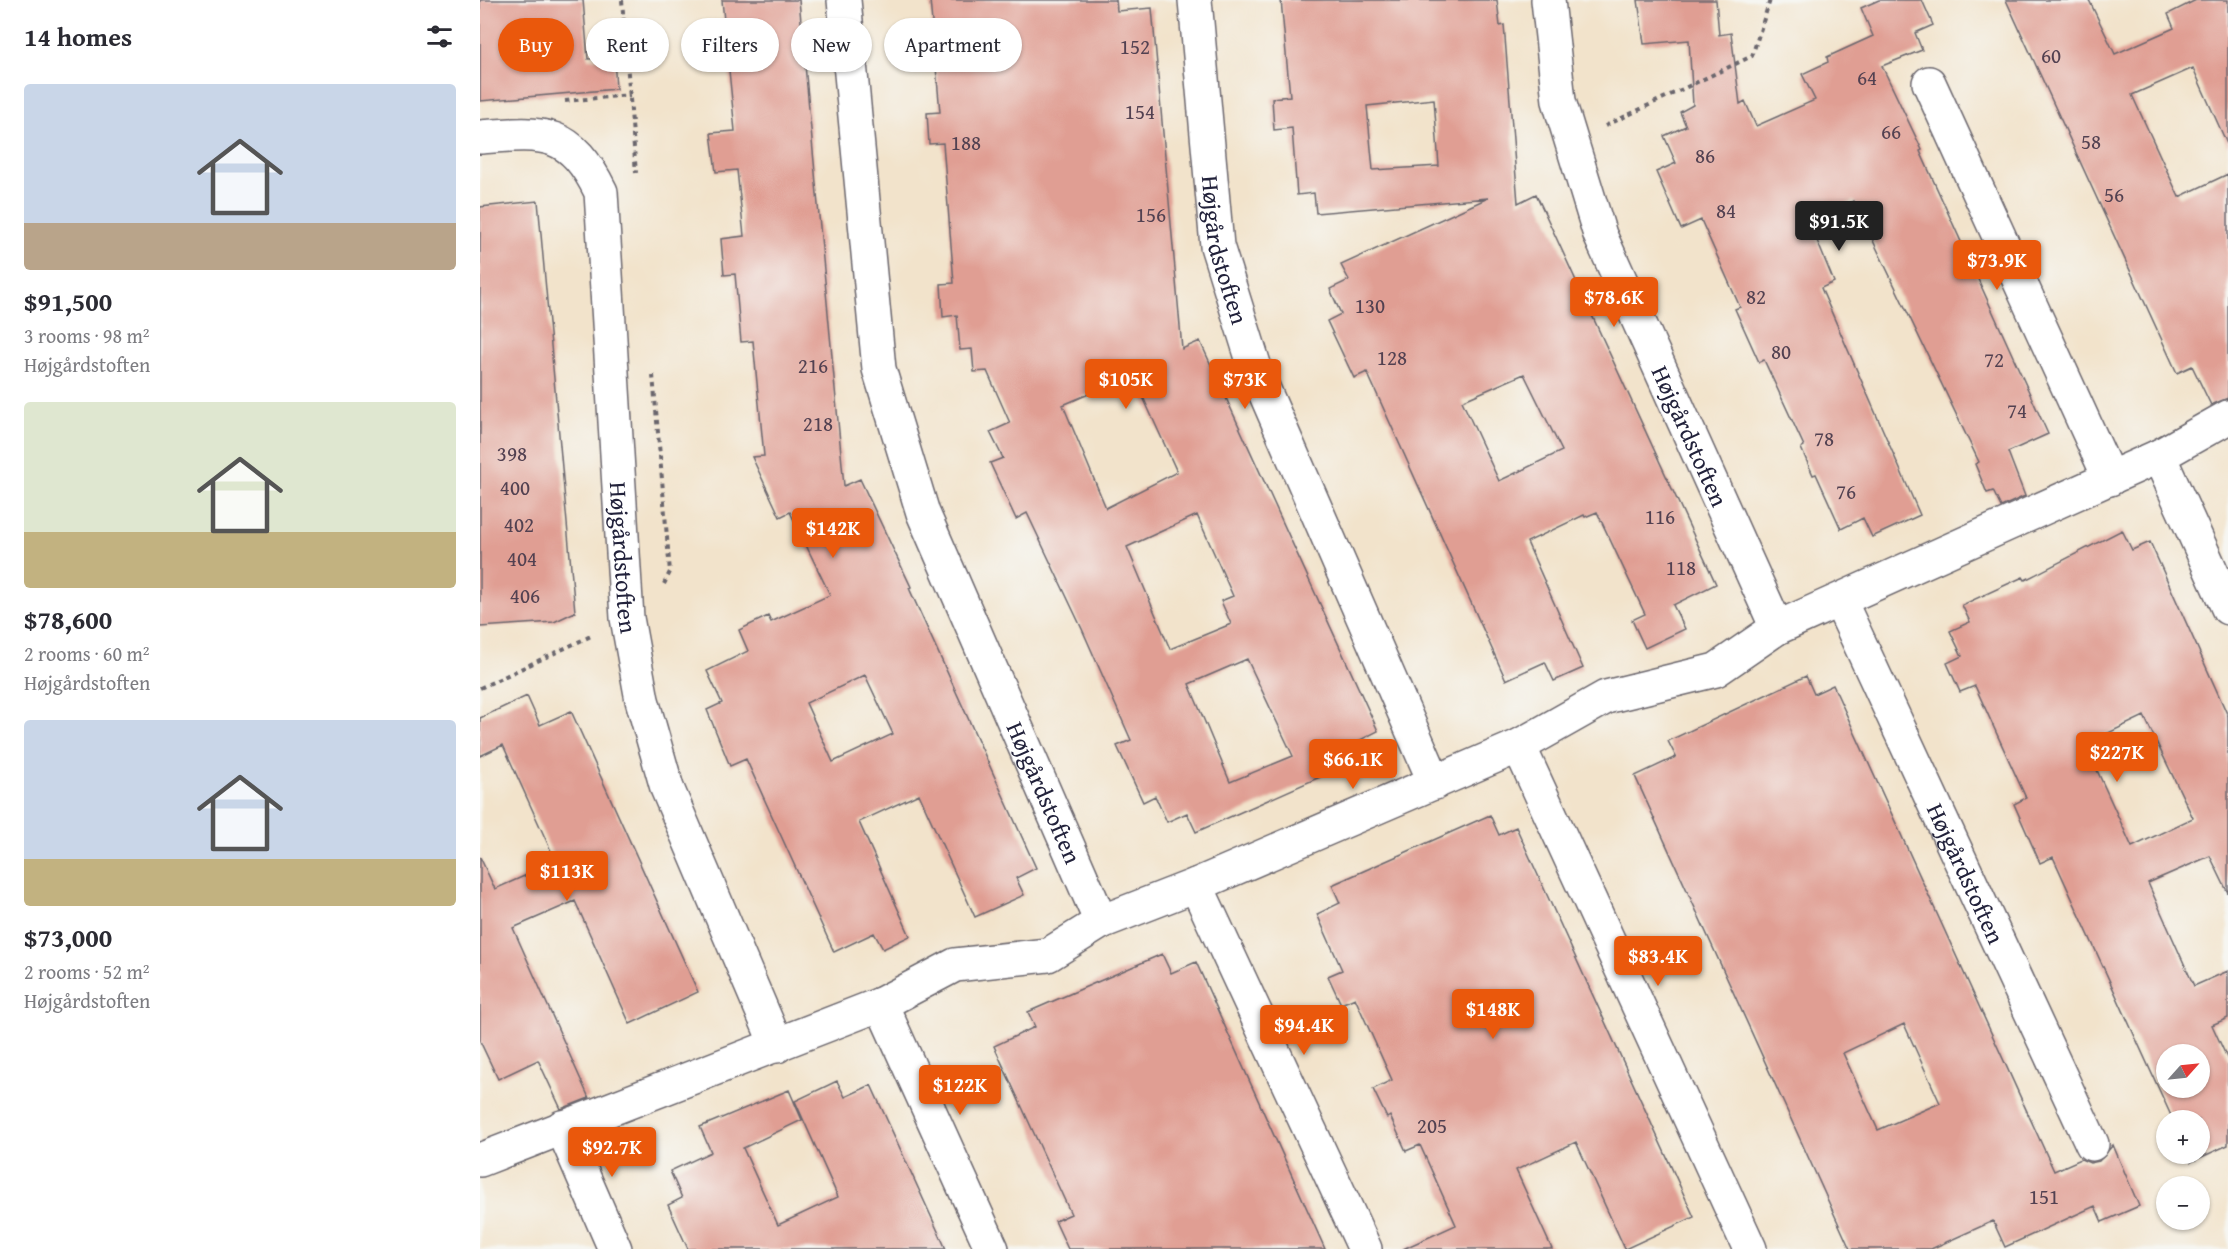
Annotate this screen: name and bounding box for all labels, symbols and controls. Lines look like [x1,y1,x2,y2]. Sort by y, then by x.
text: 14 homes [24,17,132,56]
chip: Buy [498,18,574,72]
chip: Rent [586,18,669,72]
chip: Filters [681,18,779,72]
chip: New [791,18,872,72]
chip: Apartment [884,18,1022,72]
icon: filters [423,20,456,53]
house number: 152 [1120,31,1150,62]
house number: 60 [2041,40,2061,71]
house number: 64 [1857,62,1877,93]
house number: 154 [1125,96,1155,127]
house number: 66 [1881,116,1901,147]
icon: home [186,123,294,231]
house number: 58 [2081,126,2101,157]
house number: 188 [951,127,981,158]
house number: 86 [1695,140,1715,171]
street label: Højgårdstoften [1193,174,1258,329]
house number: 56 [2104,179,2124,210]
house number: 84 [1716,195,1736,226]
house number: 156 [1136,199,1166,230]
pin: $91.5K [1790,201,1888,252]
text: $91.5K [1809,206,1869,235]
pin: $73.9K [1948,240,2046,291]
text: $73.9K [1967,245,2027,274]
pin: $78.6K [1565,277,1663,328]
house number: 82 [1746,281,1766,312]
text: $91,500 [24,282,112,321]
text: $78.6K [1584,282,1644,311]
house number: 130 [1355,290,1385,321]
text: 3 rooms · 98 m² [24,321,150,350]
house number: 80 [1771,336,1791,367]
house number: 128 [1377,342,1407,373]
house number: 72 [1984,344,2004,375]
text: Højgårdstoften [24,350,150,379]
house number: 216 [798,350,828,381]
pin: $105K [1084,359,1168,410]
pin: $73K [1209,359,1281,410]
street label: Højgårdstoften [1643,360,1738,513]
text: $105K [1099,364,1153,393]
text: $73K [1223,364,1267,393]
house number: 74 [2007,395,2027,426]
house number: 218 [803,408,833,439]
house number: 78 [1814,423,1834,454]
house number: 398 [497,438,527,469]
icon: home [186,441,294,549]
house number: 400 [500,472,530,503]
house number: 76 [1836,476,1856,507]
street label: Højgårdstoften [601,481,647,636]
house number: 116 [1645,501,1675,532]
pin: $142K [791,508,875,559]
house number: 402 [504,509,534,540]
text: $142K [806,513,860,542]
house number: 404 [507,543,537,574]
house number: 118 [1666,552,1696,583]
house number: 406 [510,580,540,611]
text: $78,600 [24,600,112,639]
text: 2 rooms · 60 m² [24,639,150,668]
text: Højgårdstoften [24,668,150,697]
street label: Højgårdstoften [998,716,1091,869]
pin: $227K [2075,732,2159,783]
text: $227K [2090,737,2144,766]
pin: $66.1K [1304,739,1402,790]
text: $66.1K [1323,744,1383,773]
icon: home [186,759,294,867]
street label: Højgårdstoften [1919,797,2014,950]
pin: $113K [525,851,609,902]
text: $113K [540,856,594,885]
text: $73,000 [24,918,112,957]
pin: $83.4K [1609,936,1707,987]
text: $83.4K [1628,941,1688,970]
text: 2 rooms · 52 m² [24,957,150,986]
text: Højgårdstoften [24,986,150,1015]
pin: $148K [1451,989,1535,1040]
text: $148K [1466,994,1520,1023]
pin: $94.4K [1255,1005,1353,1056]
text: $94.4K [1274,1010,1334,1039]
north arrow [2156,1044,2210,1098]
map controls [2156,1044,2210,1230]
pin: $122K [918,1065,1002,1116]
text: $122K [933,1070,987,1099]
house number: 205 [1417,1110,1447,1141]
button: + [2156,1110,2210,1164]
pin: $92.7K [563,1127,661,1178]
text: $92.7K [582,1132,642,1161]
button: − [2156,1176,2210,1230]
house number: 151 [2029,1181,2059,1212]

